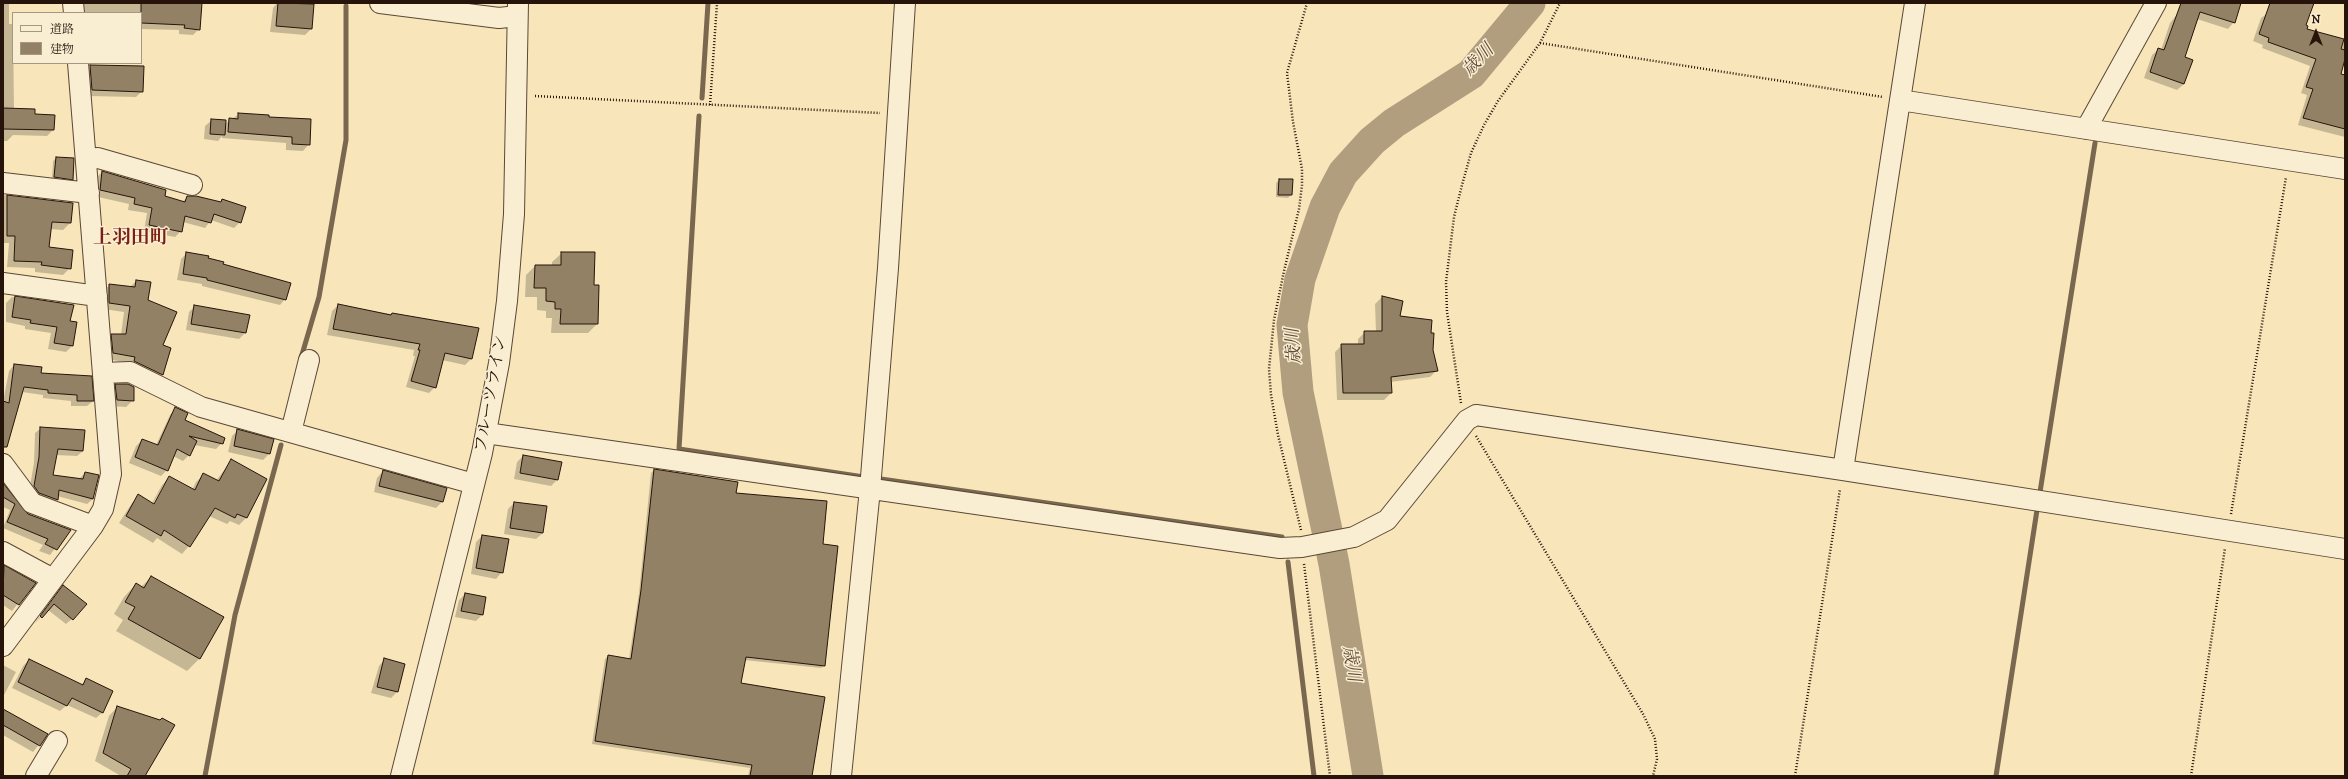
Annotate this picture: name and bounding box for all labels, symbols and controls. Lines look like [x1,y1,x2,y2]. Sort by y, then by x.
legend [12,12,142,64]
north arrow [2296,12,2336,52]
text: N [2311,13,2321,27]
text: 道路 [50,22,74,37]
water label: 歳川 [1459,41,1499,81]
text: 建物 [50,42,74,57]
district label: 上羽田町 [93,228,169,250]
water label: 歳川 [1283,327,1307,365]
street label: フルーツライン [472,334,512,454]
water label: 歳川 [1337,645,1363,683]

